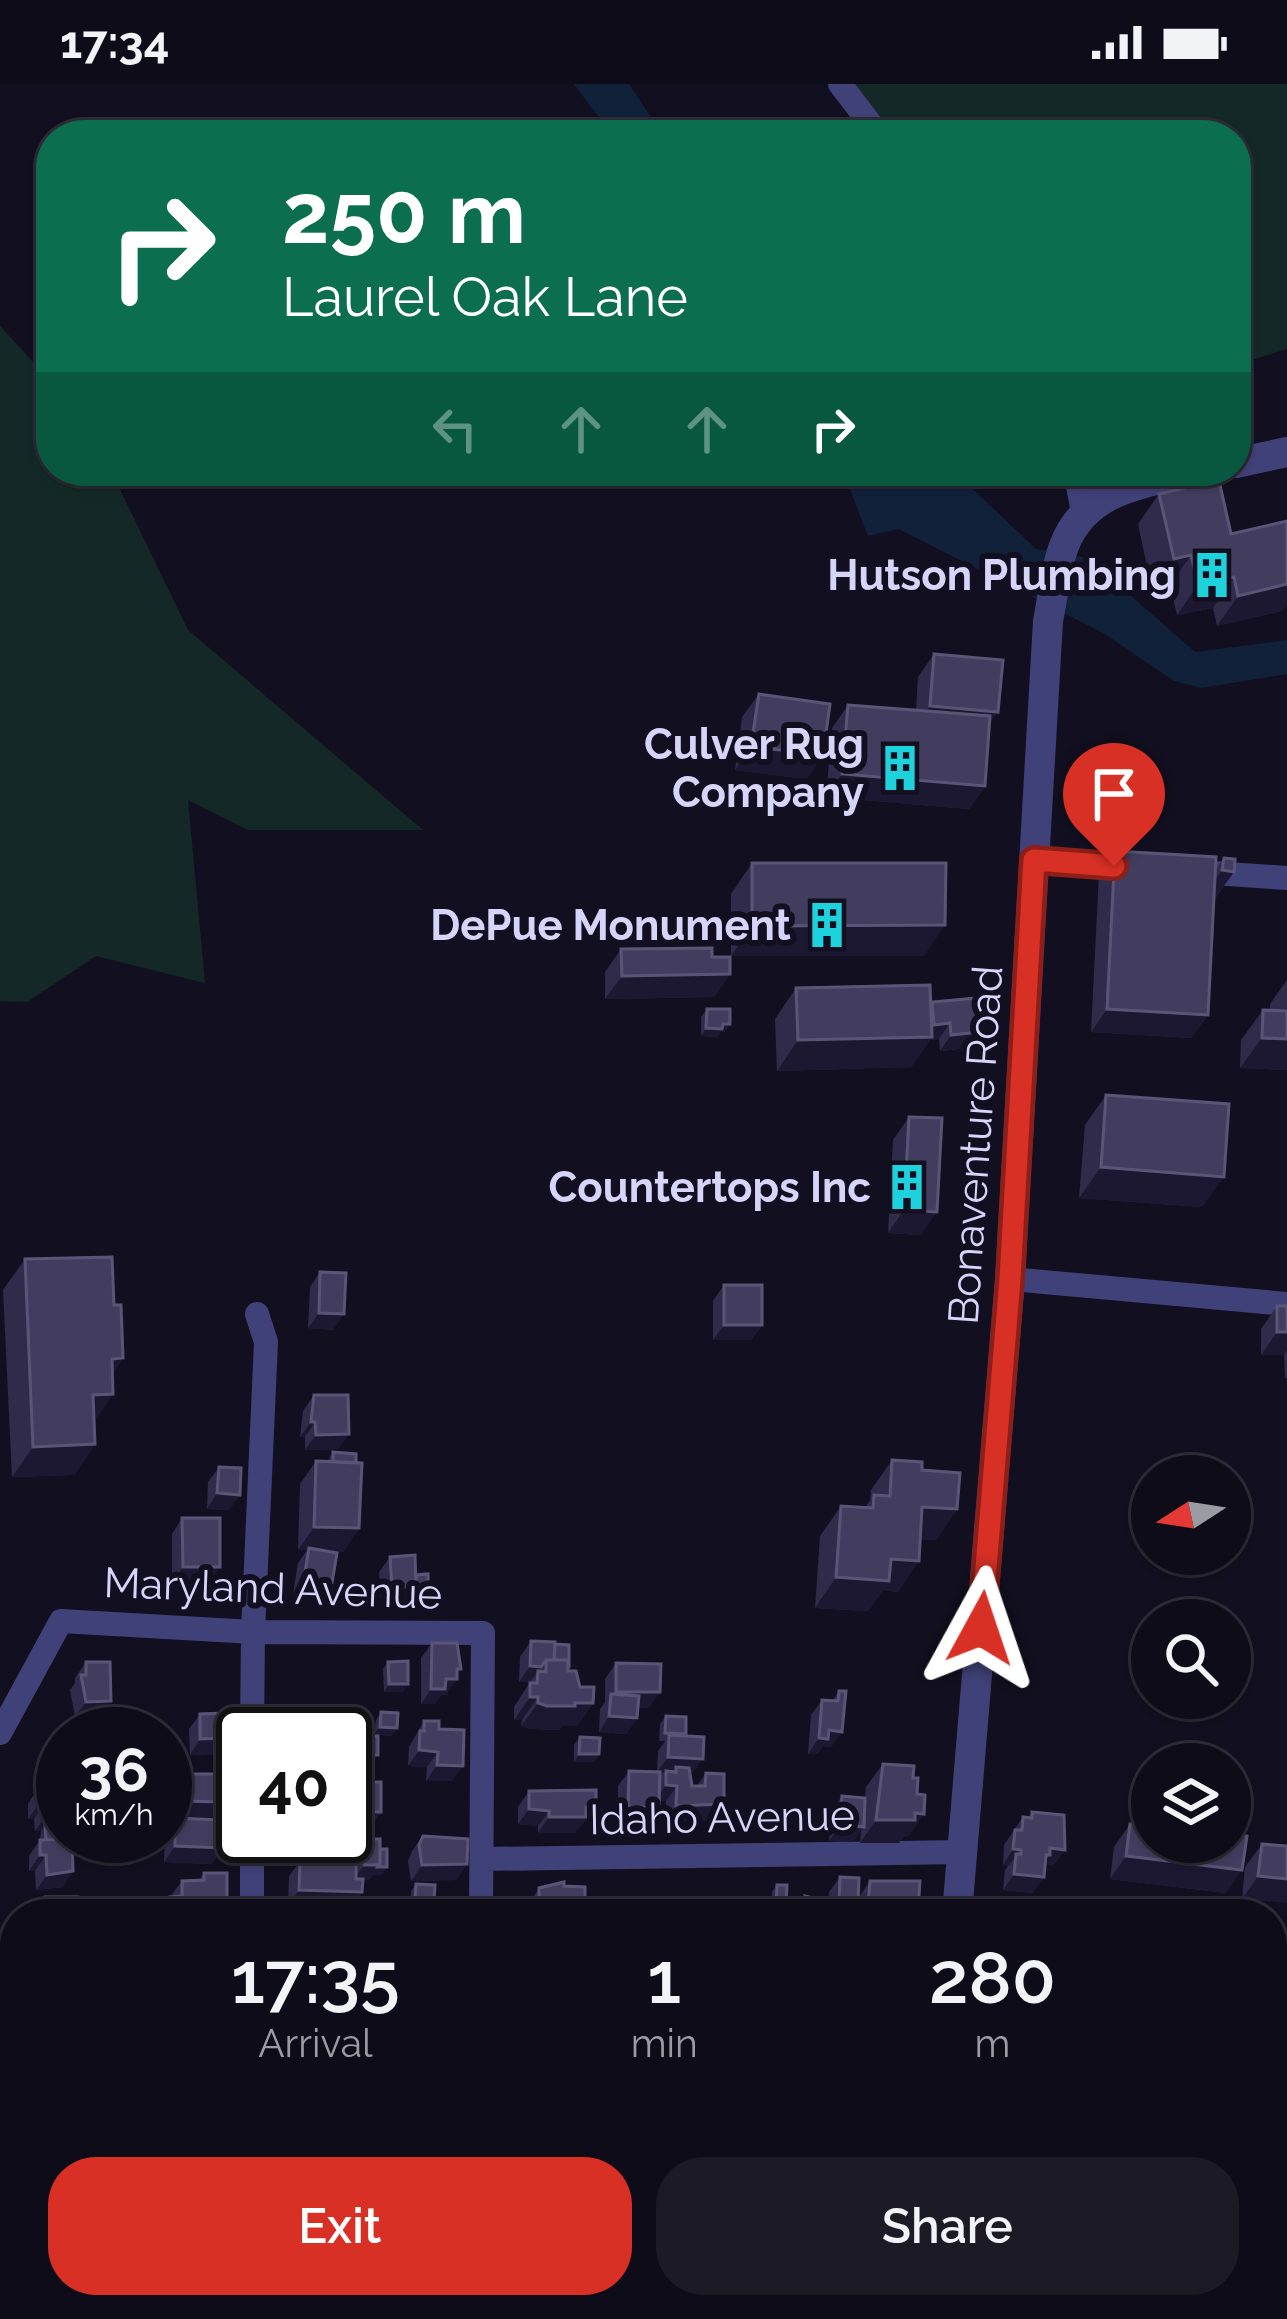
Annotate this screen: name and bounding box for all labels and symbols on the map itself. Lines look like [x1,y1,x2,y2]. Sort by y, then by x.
building icon: Hutson Plumbing [1187,550,1237,600]
place label: Hutson Plumbing [827,551,1176,600]
place label: Culver Rug Company [644,720,864,817]
building icon: Culver Rug Company [875,743,925,793]
pin [1063,743,1165,866]
building icon: DePue Monument [802,900,852,950]
place label: DePue Monument [430,901,791,950]
street label: Bonaventure Road [939,964,1012,1326]
building icon: Countertops Inc [882,1162,932,1212]
place label: Countertops Inc [549,1163,871,1212]
north arrow [1131,1455,1251,1575]
street label: Maryland Avenue [103,1558,443,1619]
position arrow [918,1565,1044,1691]
speed limit sign: 40 [216,1707,372,1863]
street label: Idaho Avenue [589,1791,855,1844]

